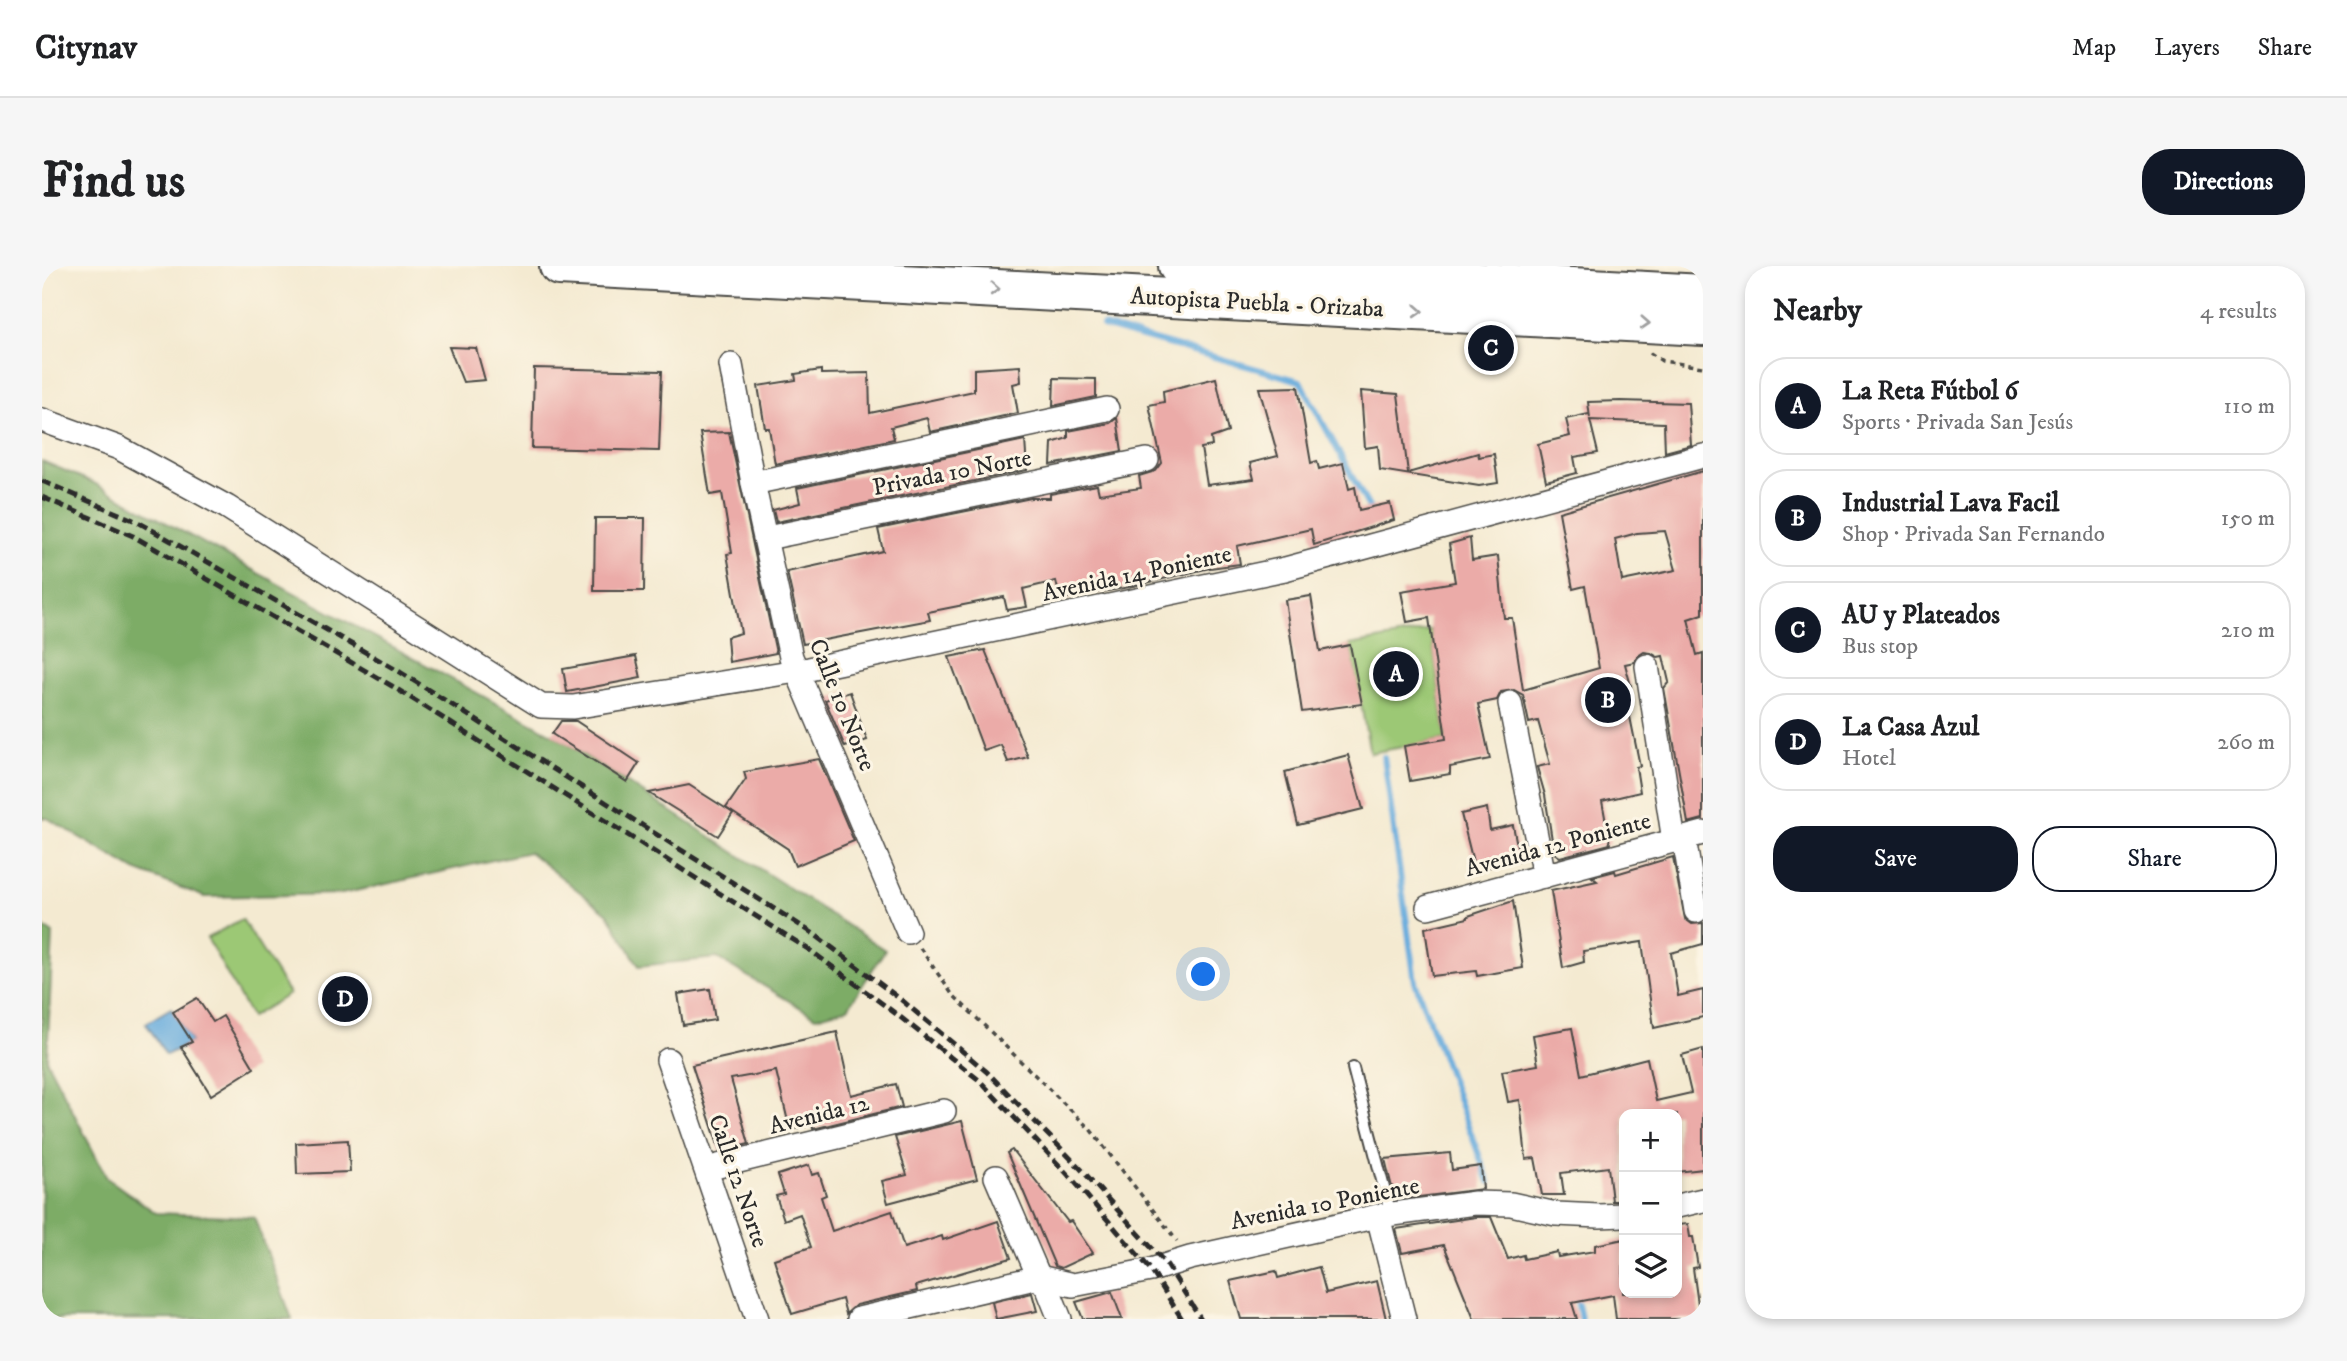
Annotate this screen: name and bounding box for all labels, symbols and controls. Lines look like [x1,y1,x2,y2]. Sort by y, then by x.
text: Citynav [35,28,137,69]
text: Map [2072,33,2116,63]
text: Layers [2154,33,2220,63]
text: Share [2258,33,2312,63]
button: Directions [2142,149,2305,215]
text: Find us [42,151,185,213]
one-way arrow [989,281,1000,296]
street label: Autopista Puebla - Orizaba [1130,281,1385,325]
text: Nearby [1773,293,1862,330]
text: 4 results [2200,297,2277,326]
one-way arrow [1412,303,1423,318]
one-way arrow [1640,315,1651,330]
pin: C [1468,322,1514,374]
text: La Reta Fútbol 6 [1842,375,2018,408]
text: A [1791,392,1805,421]
text: 110 m [2224,392,2275,421]
text: Sports · Privada San Jesús [1842,408,2073,437]
street label: Privada 10 Norte [870,443,1034,503]
text: Industrial Lava Facil [1842,487,2059,520]
text: B [1791,504,1805,533]
text: 150 m [2221,504,2275,533]
text: Shop · Privada San Fernando [1842,520,2105,549]
street label: Avenida 14 Poniente [1040,539,1235,609]
text: AU y Plateados [1842,599,2000,632]
text: C [1790,616,1806,645]
text: 210 m [2221,616,2275,645]
text: Bus stop [1842,632,1918,661]
street label: Calle 10 Norte [802,635,882,775]
pin: A [1373,648,1419,700]
pin: B [1585,674,1631,726]
text: La Casa Azul [1842,711,1979,744]
text: D [1789,728,1807,757]
text: 260 m [2217,728,2275,757]
text: Hotel [1842,744,1896,773]
street label: Avenida 12 Poniente [1462,806,1654,884]
button: Save [1773,826,2018,892]
button: Share [2032,826,2277,892]
your location [1186,957,1220,991]
pin: D [322,973,368,1025]
street label: Avenida 12 [766,1088,872,1142]
map controls [1619,1109,1682,1298]
button: + [1619,1109,1682,1172]
street label: Calle 12 Norte [701,1111,775,1251]
street label: Avenida 10 Poniente [1228,1171,1422,1237]
button: − [1619,1172,1682,1235]
button: layers [1619,1235,1682,1298]

